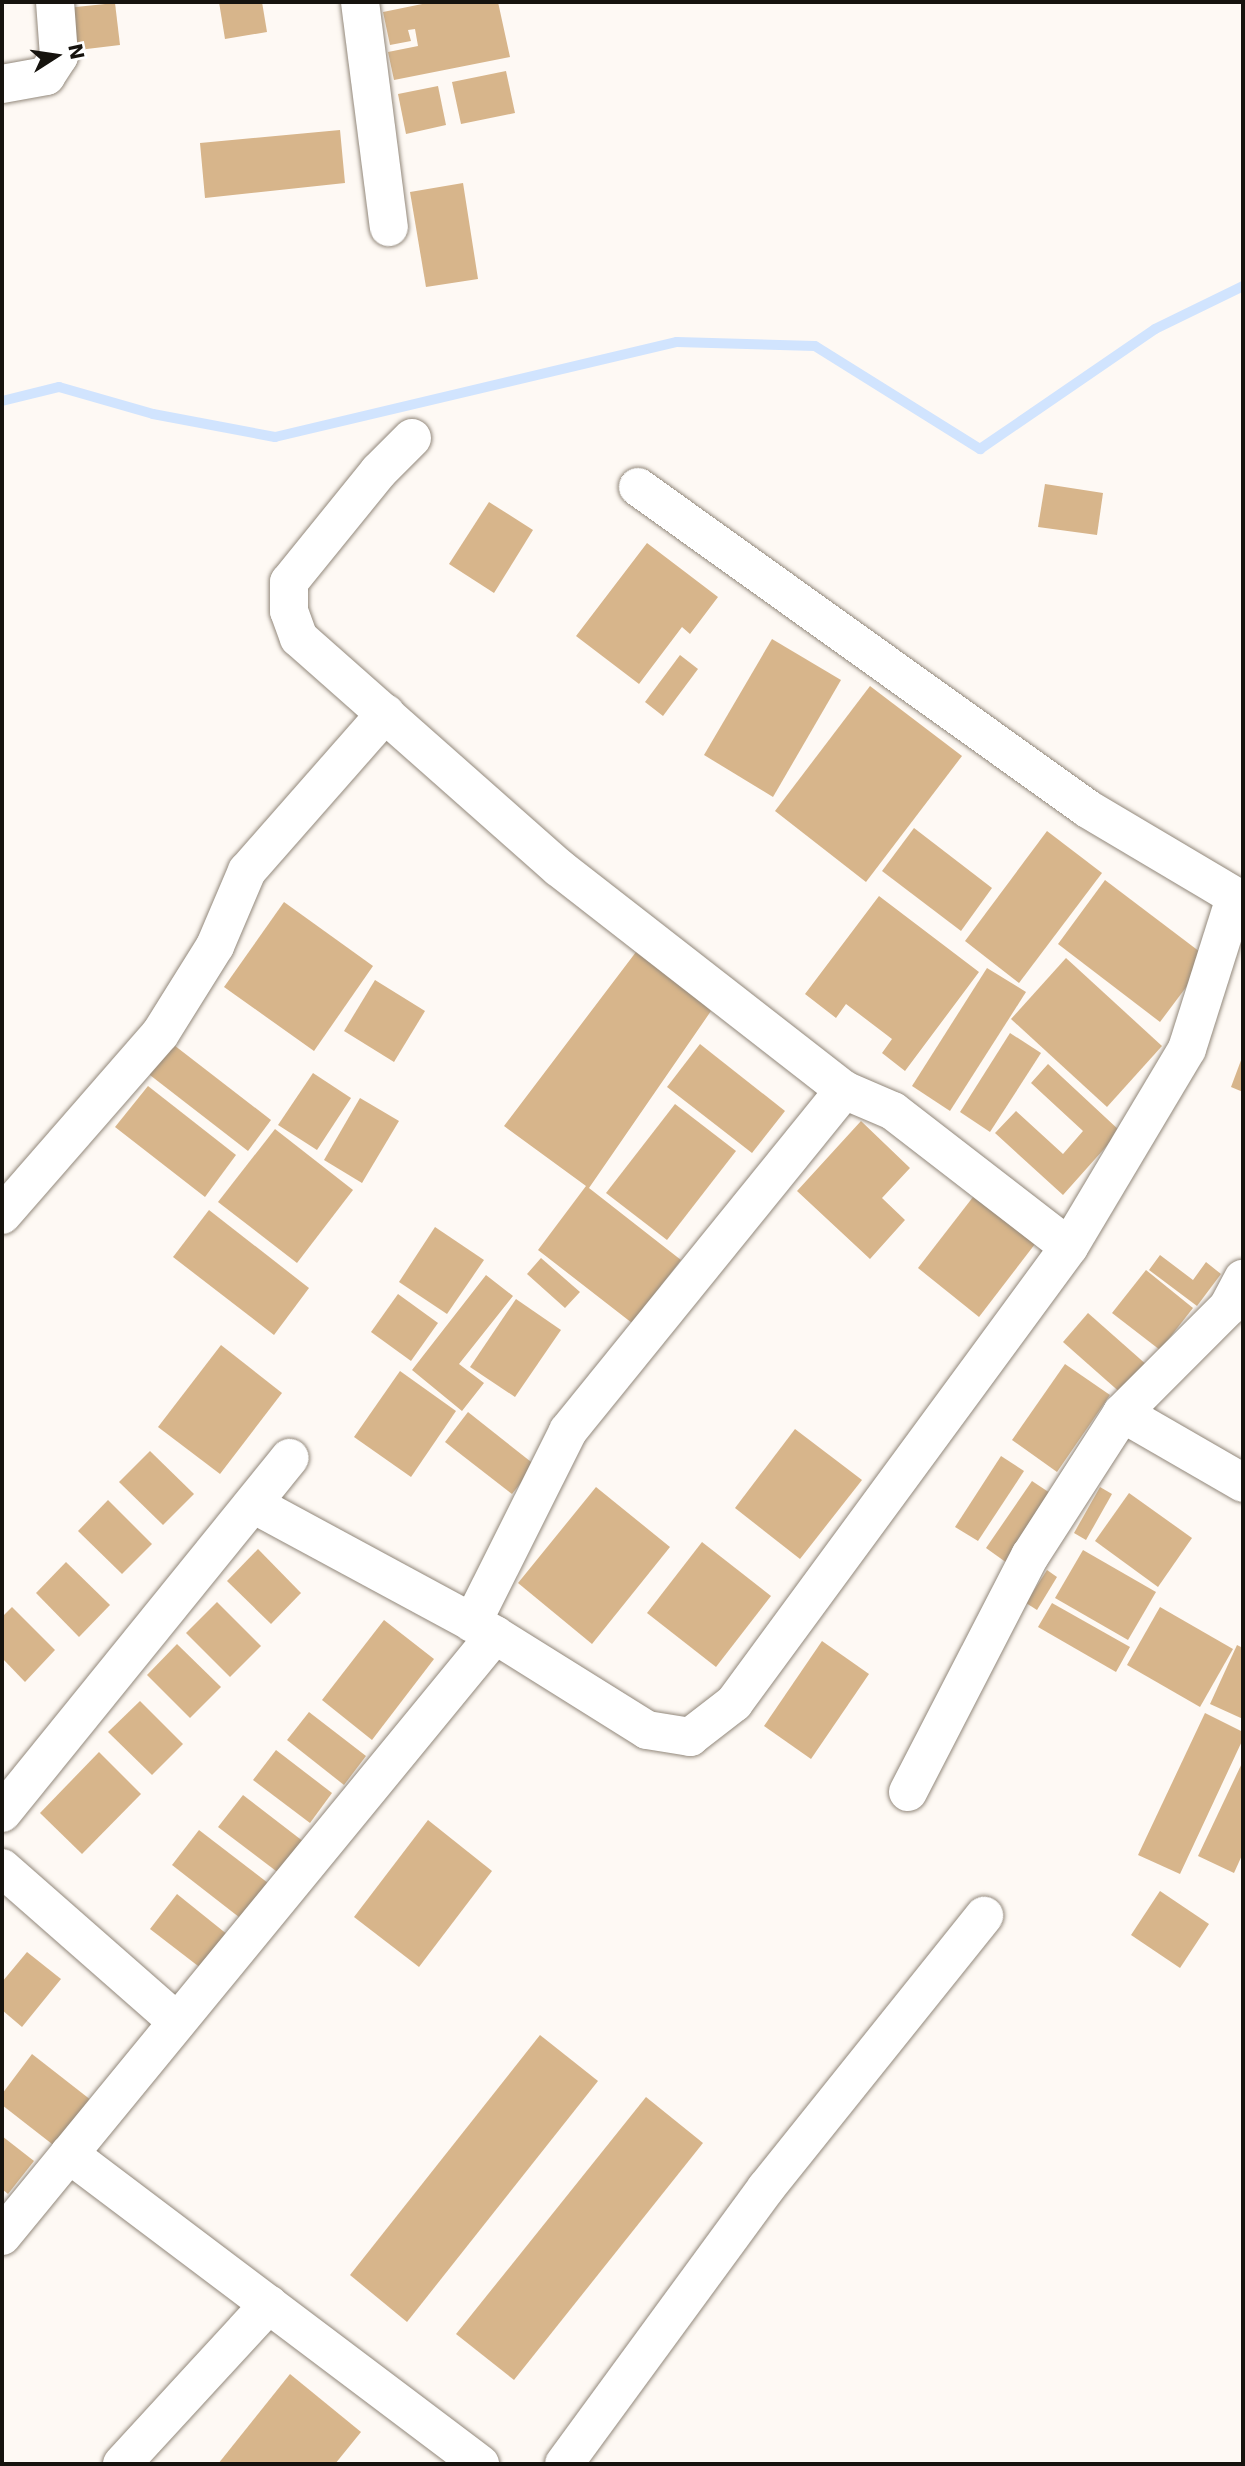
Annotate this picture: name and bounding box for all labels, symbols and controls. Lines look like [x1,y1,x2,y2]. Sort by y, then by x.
north arrow [21,21,91,91]
text: N [64,42,89,62]

